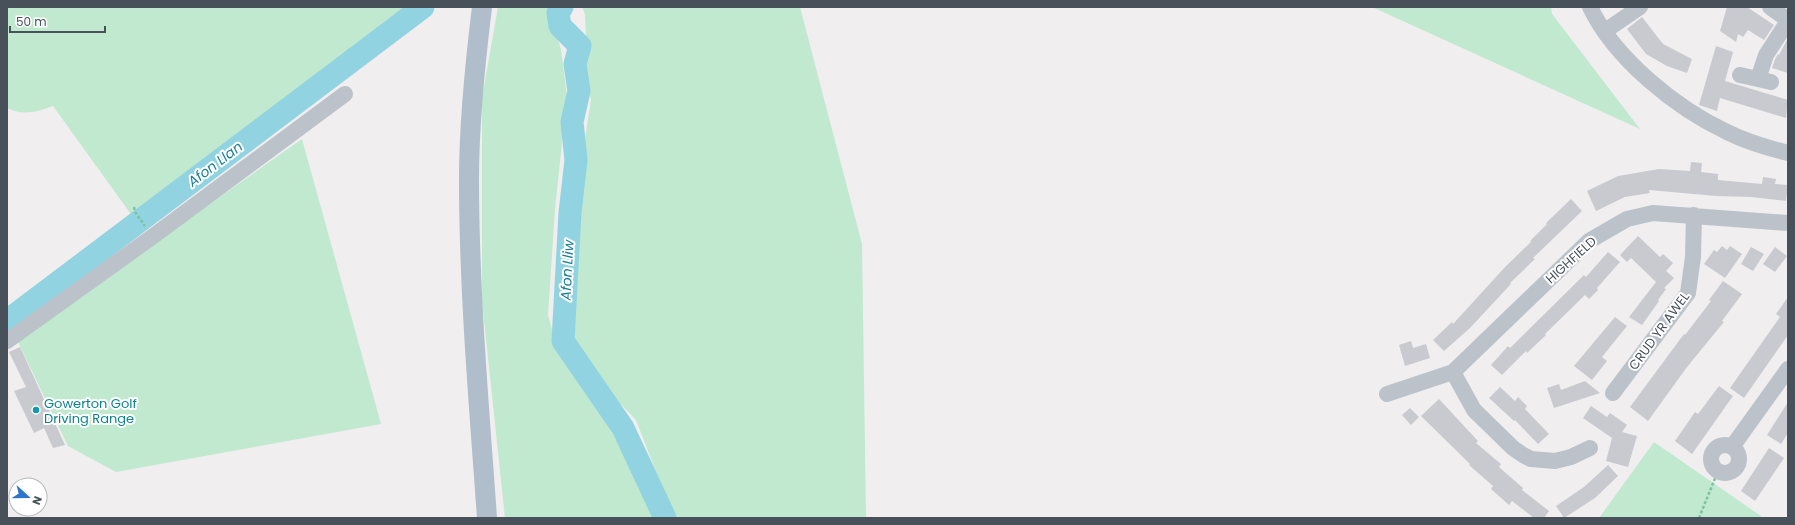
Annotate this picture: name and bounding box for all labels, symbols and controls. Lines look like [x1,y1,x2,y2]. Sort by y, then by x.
scale bar [10,8,105,34]
text: 50 m [16,13,47,30]
water label: Afon Llan [183,137,247,192]
street label: HIGHFIELD [1541,232,1601,288]
water label: Afon Lliw [555,239,579,302]
street label: CRUD YR AWEL [1624,288,1694,374]
place label: Gowerton Golf Driving Range [44,394,137,428]
marker: Gowerton Golf Driving Range [31,405,41,415]
north arrow [8,477,48,517]
text: N [28,494,46,507]

